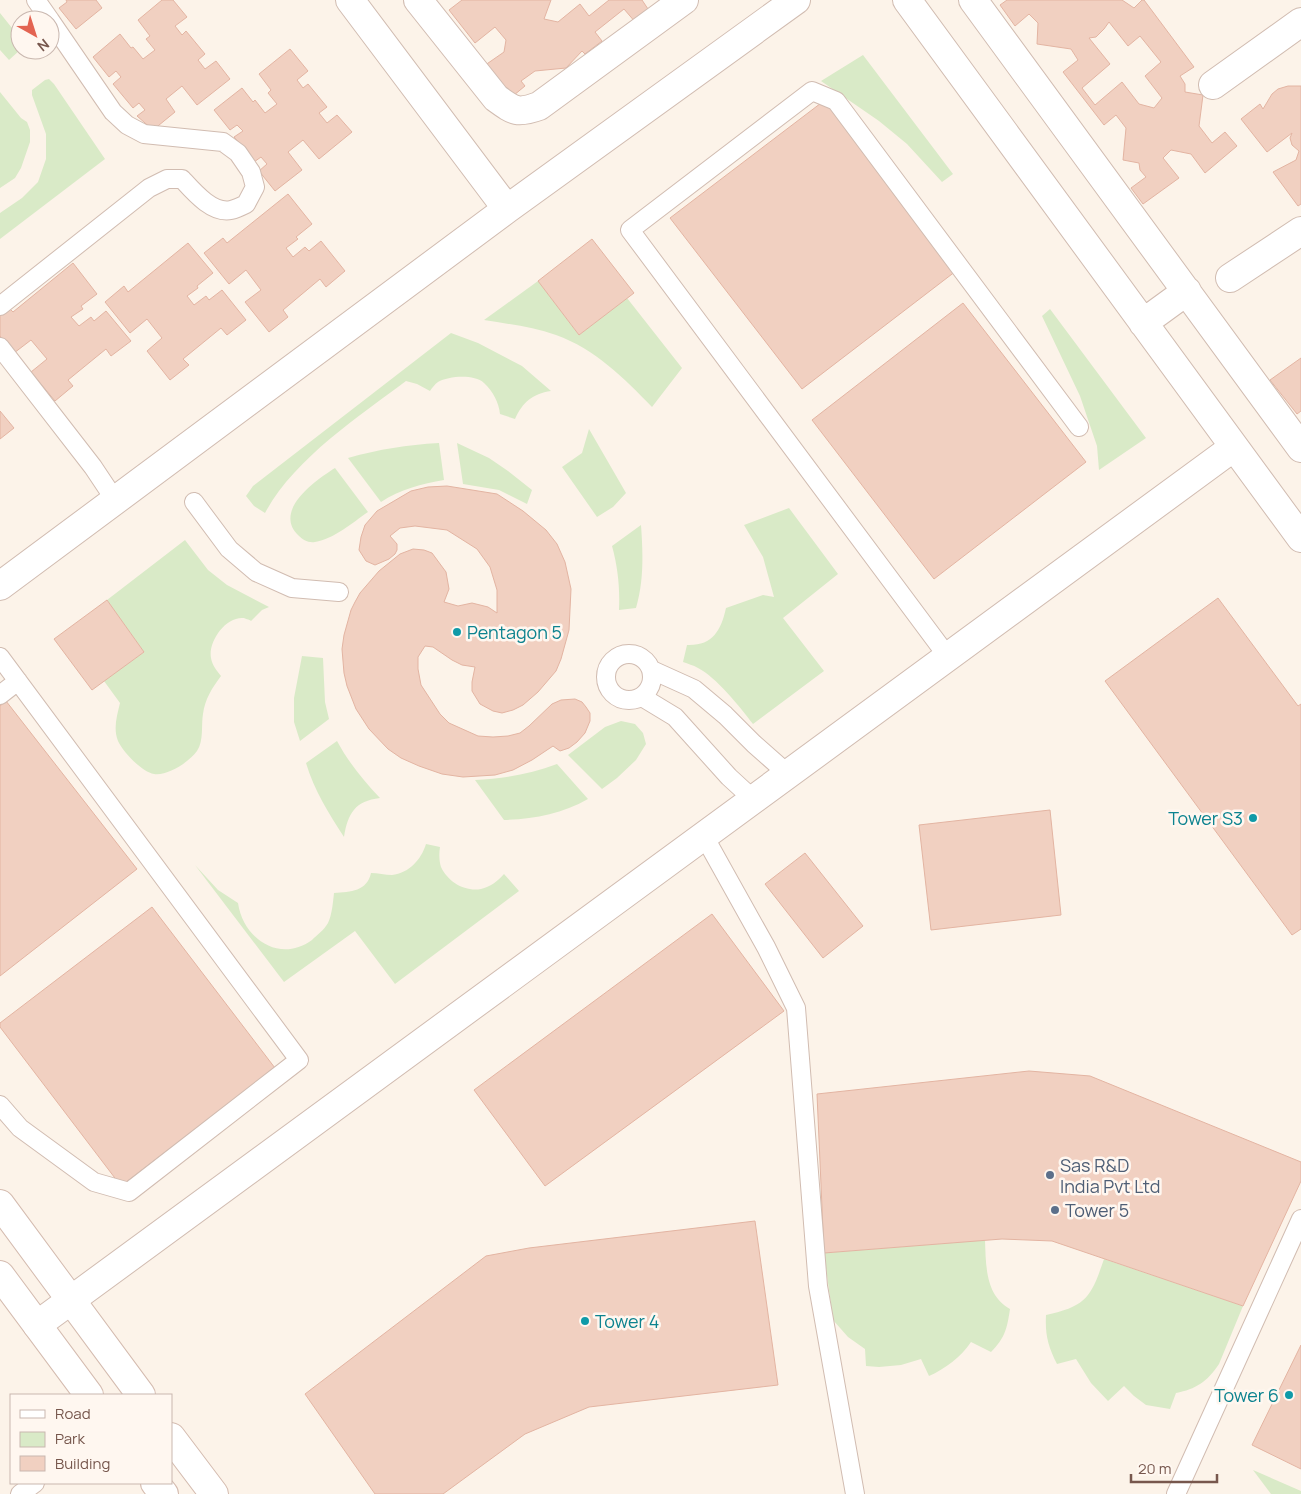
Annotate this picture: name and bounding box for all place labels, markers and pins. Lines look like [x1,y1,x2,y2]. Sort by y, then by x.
place label: Pentagon 5 [467,620,562,644]
marker: Pentagon 5 [451,626,463,638]
place label: Tower S3 [1168,806,1243,830]
marker: Tower S3 [1247,812,1259,824]
place label: Sas R&D India Pvt Ltd [1060,1153,1160,1198]
marker: Sas R&D India Pvt Ltd [1044,1169,1056,1181]
place label: Tower 5 [1065,1198,1129,1222]
marker: Tower 5 [1049,1204,1061,1216]
place label: Tower 4 [595,1309,659,1333]
marker: Tower 4 [579,1315,591,1327]
place label: Tower 6 [1214,1383,1279,1407]
marker: Tower 6 [1283,1389,1295,1401]

